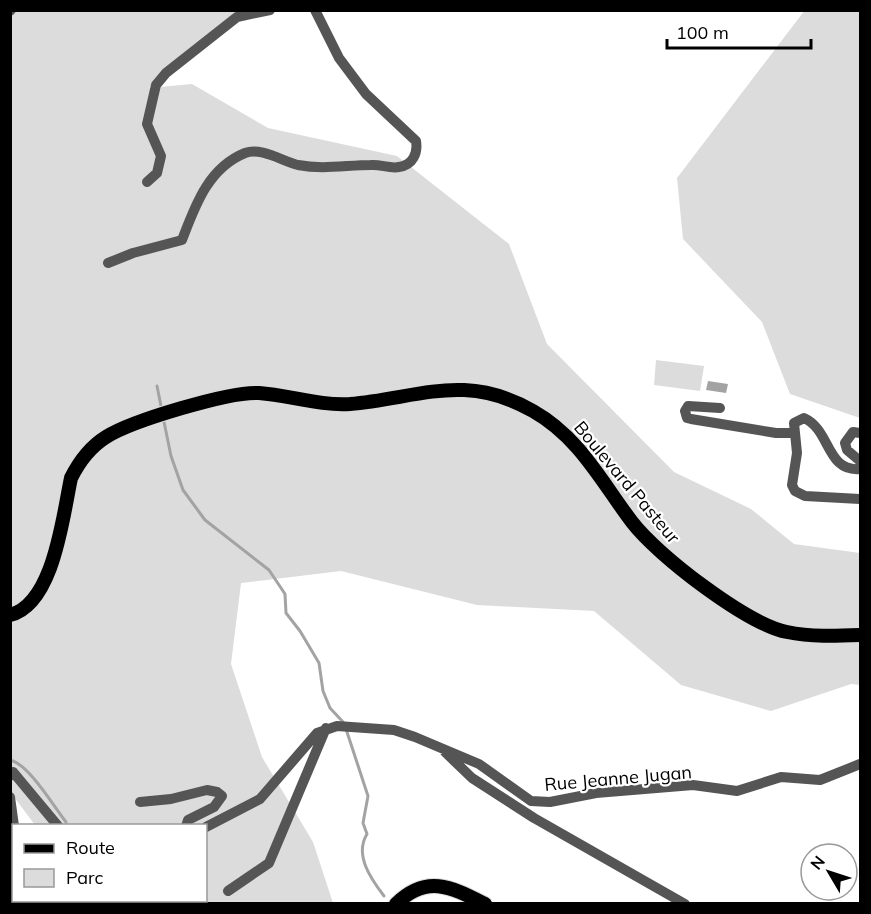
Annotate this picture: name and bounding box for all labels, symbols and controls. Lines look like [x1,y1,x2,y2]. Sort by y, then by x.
scale bar [667,12,811,50]
text: 100 m [676,21,729,44]
street label: Boulevard Pasteur [569,416,685,548]
street label: Rue Jeanne Jugan [543,760,693,796]
legend [12,824,207,902]
text: Route [66,836,115,859]
north arrow [799,842,859,902]
text: N [806,852,829,874]
text: Parc [66,866,104,889]

